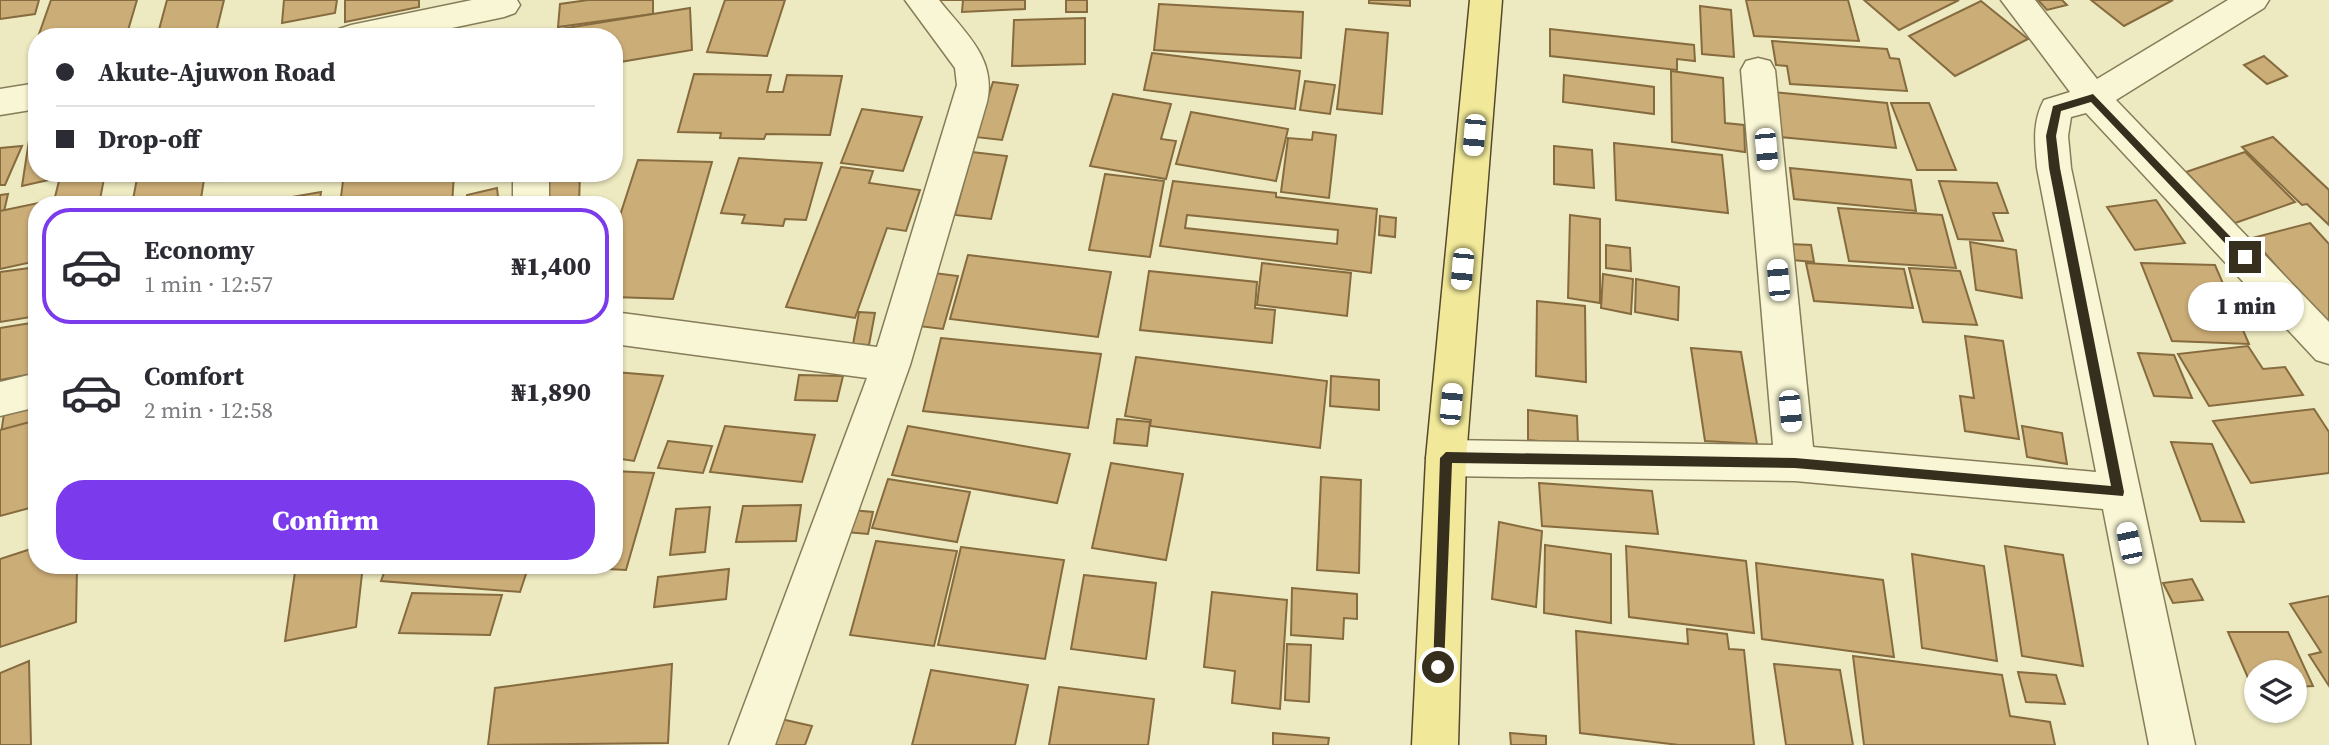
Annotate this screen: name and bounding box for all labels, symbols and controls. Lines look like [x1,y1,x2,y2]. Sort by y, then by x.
text: Akute-Ajuwon Road [98,54,335,90]
car [1462,113,1487,157]
text: Drop-off [98,121,200,157]
car [1754,127,1779,171]
text: Economy [144,232,255,268]
icon: car [60,235,123,298]
route end [2229,241,2261,273]
car [1450,247,1475,291]
text: ₦1,400 [512,248,591,284]
car [1766,258,1791,302]
text: 1 min · 12:57 [144,268,273,300]
callout: 1 min [2187,282,2303,330]
text: 1 min [2216,290,2276,322]
text: Comfort [144,358,244,394]
icon: car [60,361,123,424]
text: ₦1,890 [512,374,591,410]
car [1439,382,1464,426]
car [1778,389,1803,433]
text: 2 min · 12:58 [144,394,273,426]
button: Confirm [56,480,595,560]
car [2115,520,2144,566]
route start [1422,651,1454,683]
map controls [2244,660,2307,723]
button: layers [2244,660,2307,723]

